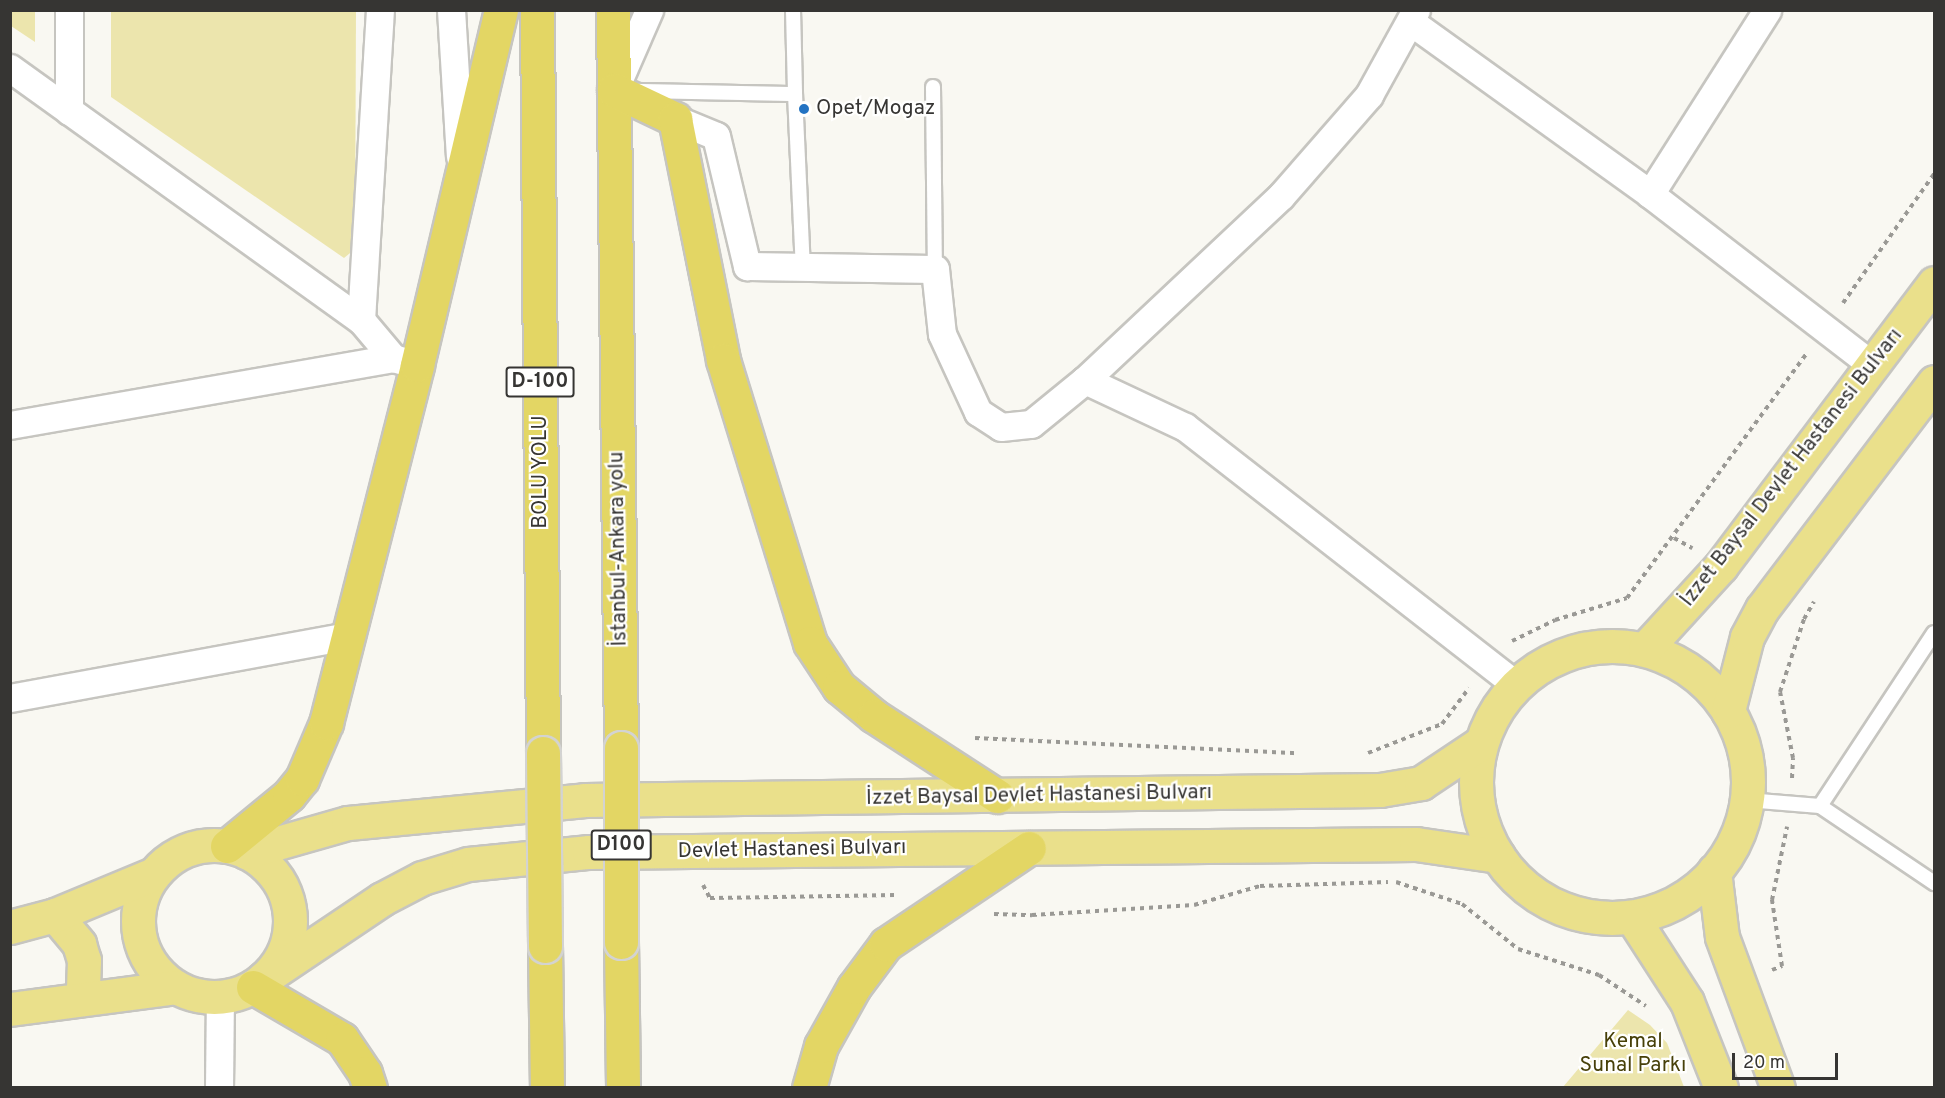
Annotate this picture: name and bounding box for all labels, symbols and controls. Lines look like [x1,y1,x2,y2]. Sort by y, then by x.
place label: Opet/Mogaz [816,96,935,122]
marker: Opet/Mogaz [797,102,811,116]
street label: İzzet Baysal Devlet Hastanesi Bulvarı [1676,324,1908,612]
road number: D-100 [506,365,574,399]
street label: BOLU YOLU [528,415,554,529]
street label: İstanbul-Ankara yolu [605,451,633,647]
street label: İzzet Baysal Devlet Hastanesi Bulvarı [866,780,1212,812]
road number: D100 [590,828,652,862]
street label: Devlet Hastanesi Bulvarı [678,835,906,865]
park label: Kemal Sunal Parkı [1580,1029,1686,1079]
scale bar [1735,1041,1842,1079]
text: 20 m [1743,1052,1785,1075]

